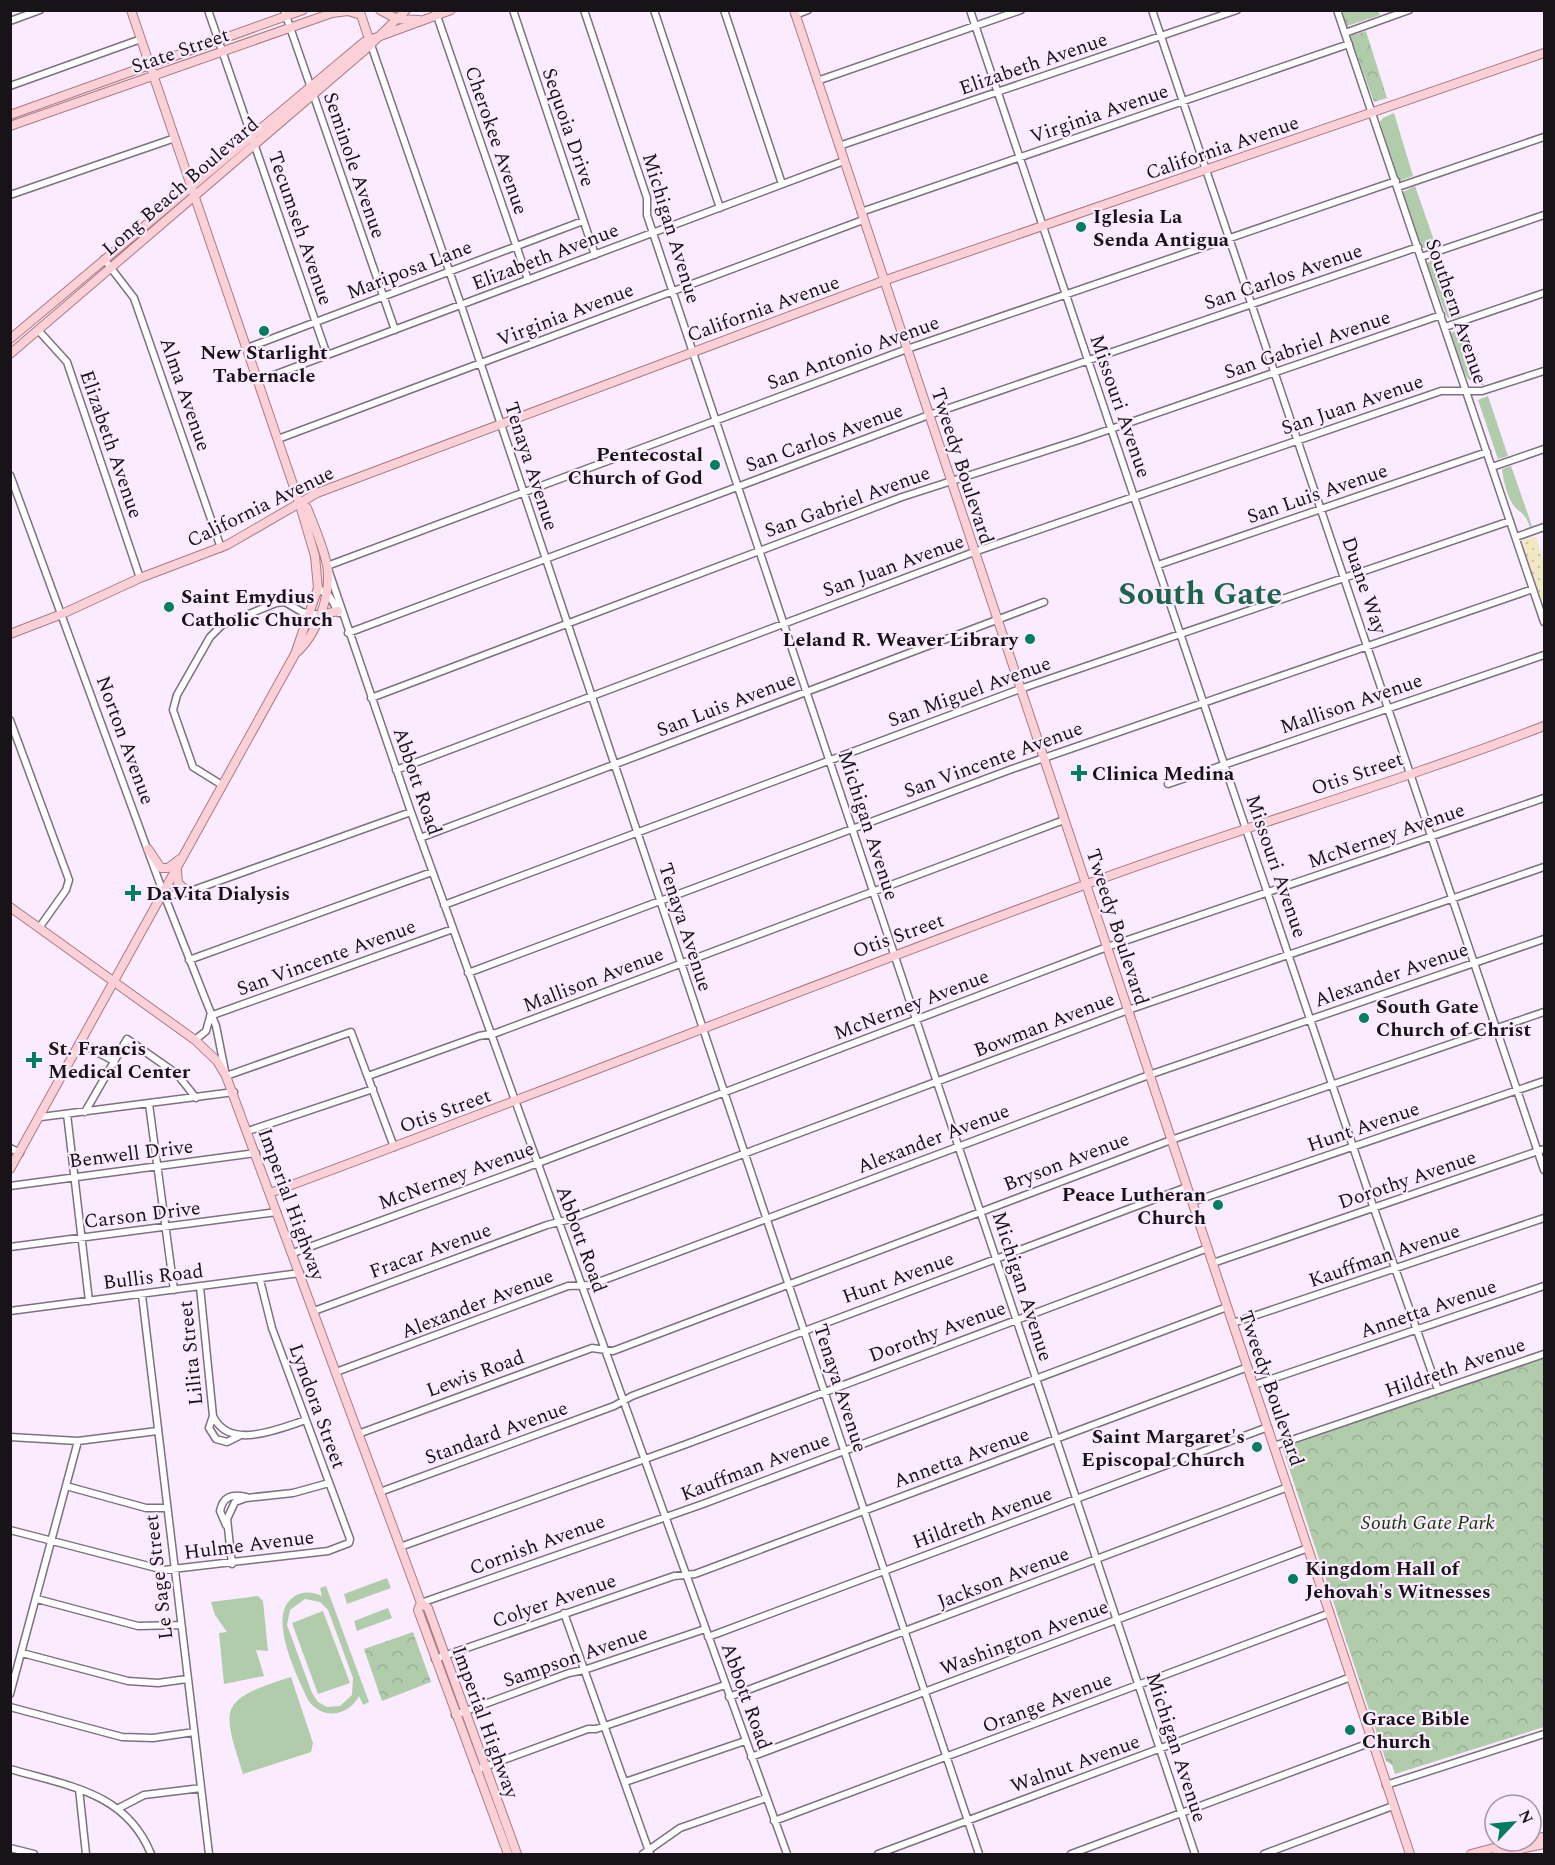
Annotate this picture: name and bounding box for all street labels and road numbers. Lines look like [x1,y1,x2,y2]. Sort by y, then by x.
street label: State Street [127,20,233,82]
street label: Elizabeth Avenue [955,24,1112,103]
street label: Cherokee Avenue [457,62,536,219]
street label: Sequoia Drive [534,64,602,191]
street label: Virginia Avenue [1026,76,1173,152]
street label: Seminole Avenue [315,88,393,243]
street label: California Avenue [1142,108,1303,188]
street label: Long Beach Boulevard [96,110,266,264]
street label: Tecumseh Avenue [260,147,340,309]
street label: Michigan Avenue [634,149,708,307]
street label: Elizabeth Avenue [468,215,623,299]
street label: Mariposa Lane [342,232,477,308]
street label: Southern Avenue [1417,235,1495,388]
street label: San Carlos Avenue [1200,236,1367,318]
street label: California Avenue [683,267,844,350]
street label: Virginia Avenue [492,275,638,355]
street label: San Gabriel Avenue [1220,302,1395,388]
street label: San Antonio Avenue [763,308,944,398]
street label: Missouri Avenue [1081,331,1159,482]
street label: Alma Avenue [152,333,219,455]
street label: Elizabeth Avenue [72,366,151,523]
street label: San Juan Avenue [1277,367,1428,443]
street label: Tweedy Boulevard [923,384,1002,549]
street label: San Carlos Avenue [741,395,907,480]
street label: Tenaya Avenue [496,398,566,535]
street label: San Luis Avenue [1243,456,1392,532]
street label: California Avenue [182,458,339,556]
street label: San Gabriel Avenue [760,458,934,546]
street label: San Juan Avenue [818,526,968,605]
street label: Duane Way [1333,533,1395,639]
street label: San Miguel Avenue [884,648,1055,735]
street label: San Luis Avenue [652,665,800,745]
street label: Mallison Avenue [1276,666,1427,742]
street label: Norton Avenue [88,672,162,809]
street label: San Vincente Avenue [899,714,1087,806]
street label: Abbott Road [385,723,449,839]
street label: Otis Street [1307,744,1407,804]
street label: Michigan Avenue [830,746,906,904]
street label: Missouri Avenue [1237,791,1315,942]
street label: McNerney Avenue [1304,795,1469,877]
street label: Tweedy Boulevard [1078,845,1157,1010]
street label: Tenaya Avenue [650,859,720,996]
street label: Otis Street [848,905,948,966]
street label: San Vincente Avenue [232,912,420,1004]
street label: Alexander Avenue [1310,935,1472,1015]
street label: Mallison Avenue [518,939,668,1021]
street label: McNerney Avenue [829,961,993,1048]
street label: Bowman Avenue [970,984,1119,1066]
street label: Otis Street [395,1080,495,1141]
street label: Hunt Avenue [1303,1094,1424,1160]
street label: Alexander Avenue [853,1096,1014,1182]
street label: Imperial Highway [250,1124,333,1286]
street label: Bryson Avenue [999,1124,1134,1200]
street label: Benwell Drive [67,1131,195,1176]
street label: McNerney Avenue [374,1134,539,1218]
street label: Dorothy Avenue [1334,1142,1480,1218]
street label: Abbott Road [548,1182,614,1297]
street label: Carson Drive [82,1193,202,1237]
street label: Michigan Avenue [984,1207,1060,1365]
street label: Fracar Avenue [365,1215,496,1287]
street label: Kauffman Avenue [1305,1216,1464,1296]
street label: Hunt Avenue [838,1244,959,1312]
street label: Bullis Road [101,1256,205,1298]
street label: Alexander Avenue [397,1261,558,1347]
street label: Annetta Avenue [1356,1271,1501,1346]
street label: Dorothy Avenue [864,1293,1010,1371]
street label: Lilita Street [171,1299,211,1407]
street label: Tweedy Boulevard [1230,1306,1312,1470]
street label: Tenaya Avenue [805,1320,875,1457]
street label: Hildreth Avenue [1381,1330,1530,1406]
street label: Lyndora Street [281,1340,354,1473]
street label: Lewis Road [422,1342,529,1406]
street label: Standard Avenue [421,1393,572,1473]
street label: Annetta Avenue [889,1419,1034,1496]
street label: Kauffman Avenue [676,1425,835,1509]
street label: Hildreth Avenue [908,1479,1056,1557]
street label: Cornish Avenue [465,1506,609,1583]
street label: Le Sage Street [136,1513,182,1641]
street label: Hulme Avenue [182,1522,316,1568]
street label: Jackson Avenue [933,1539,1074,1617]
street label: Colyer Avenue [488,1566,620,1636]
street label: Washington Avenue [936,1592,1113,1684]
street label: Sampson Avenue [499,1618,652,1696]
street label: Abbott Road [713,1639,779,1754]
street label: Imperial Highway [444,1642,527,1804]
street label: Orange Avenue [978,1664,1117,1741]
street label: Michigan Avenue [1138,1668,1214,1826]
street label: Walnut Avenue [1006,1727,1144,1801]

